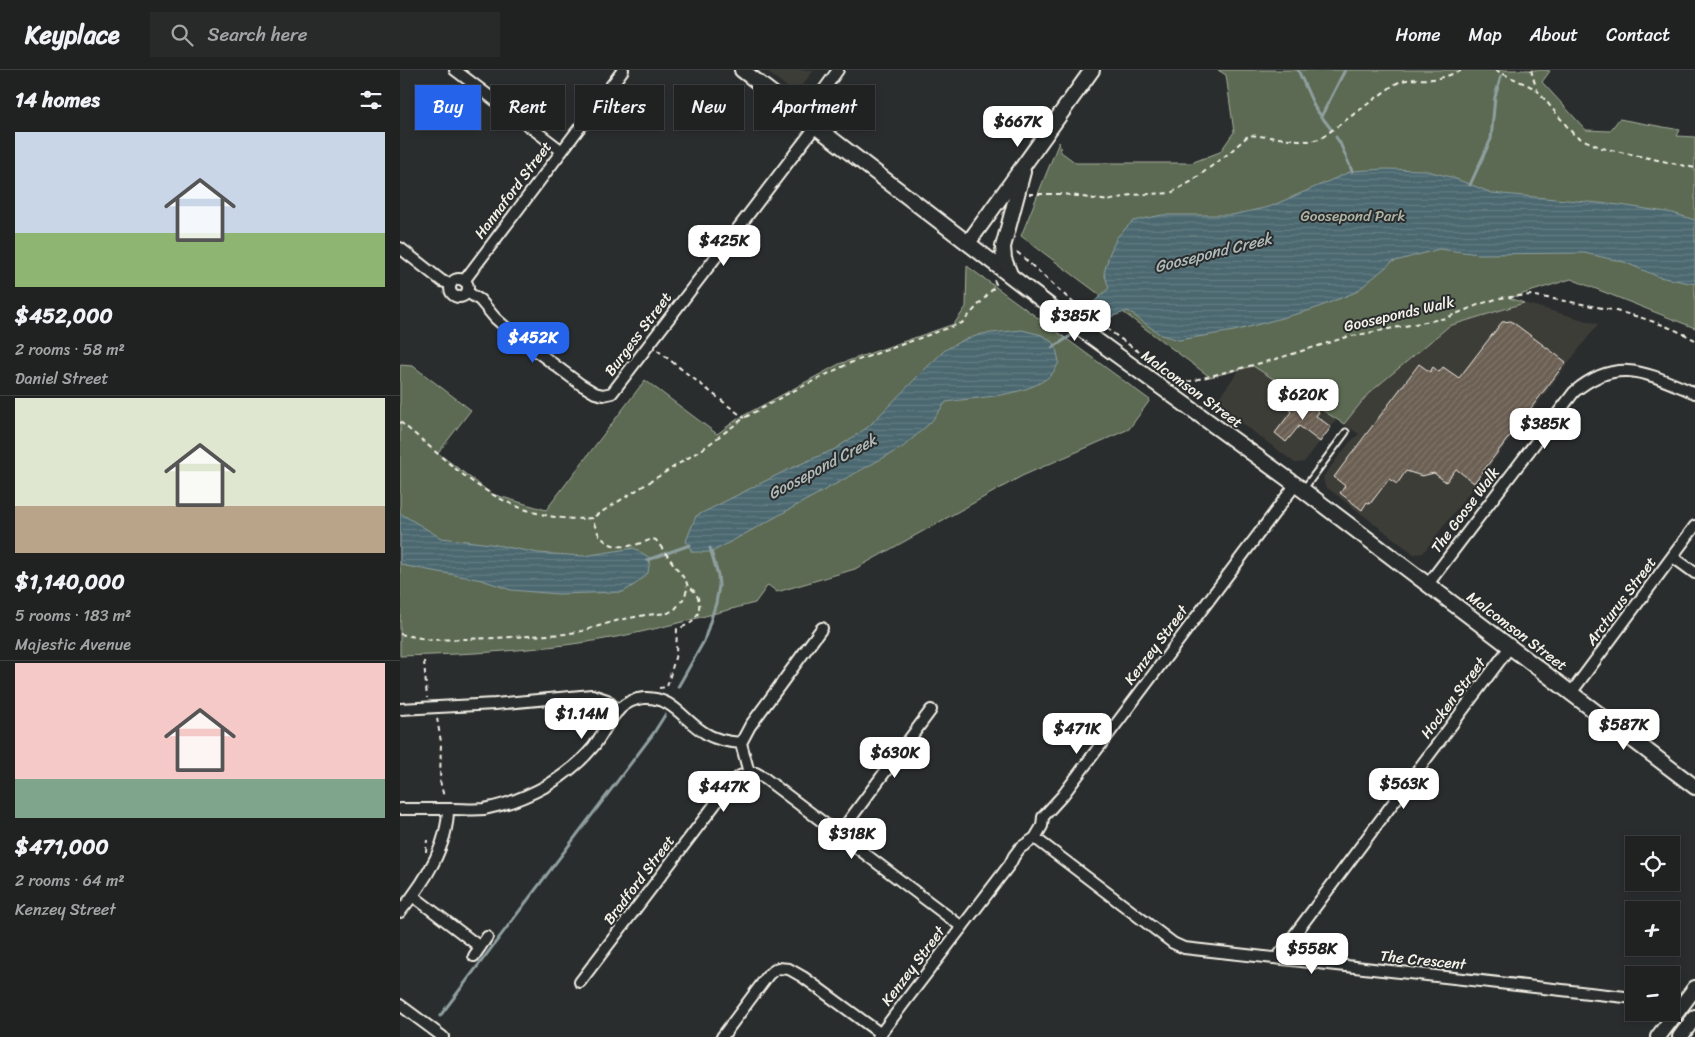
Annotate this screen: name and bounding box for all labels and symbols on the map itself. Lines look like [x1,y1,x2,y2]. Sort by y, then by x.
pin: $667K [983,106,1053,148]
street label: Hannaford Street [467,135,559,245]
park label: Goosepond Park [1301,203,1406,229]
pin: $425K [689,224,759,267]
water label: Goosepond Creek [1151,224,1276,281]
street label: Burgess Street [598,286,679,382]
street label: Gooseponds Walk [1341,288,1458,339]
pin: $385K [1040,300,1110,342]
pin: $452K [498,322,568,364]
street label: Malcomson Street [1136,343,1249,435]
pin: $620K [1268,378,1338,421]
pin: $385K [1510,408,1580,450]
water label: Goosepond Creek [762,425,883,507]
street label: The Goose Walk [1424,460,1507,559]
street label: Arcturus Street [1578,551,1663,652]
street label: Malcomson Street [1461,584,1573,678]
street label: Kenzey Street [1117,599,1195,691]
street label: Hocken Street [1414,651,1493,744]
pin: $1.14M [541,698,623,740]
pin: $587K [1589,708,1659,751]
pin: $471K [1042,712,1112,755]
pin: $630K [860,736,930,779]
pin: $563K [1369,768,1439,810]
pin: $447K [689,770,759,813]
pin: $318K [817,818,887,860]
street label: Bradford Street [597,829,682,930]
street label: Kenzey Street [874,920,952,1012]
pin: $558K [1277,932,1347,975]
street label: The Crescent [1379,943,1468,978]

